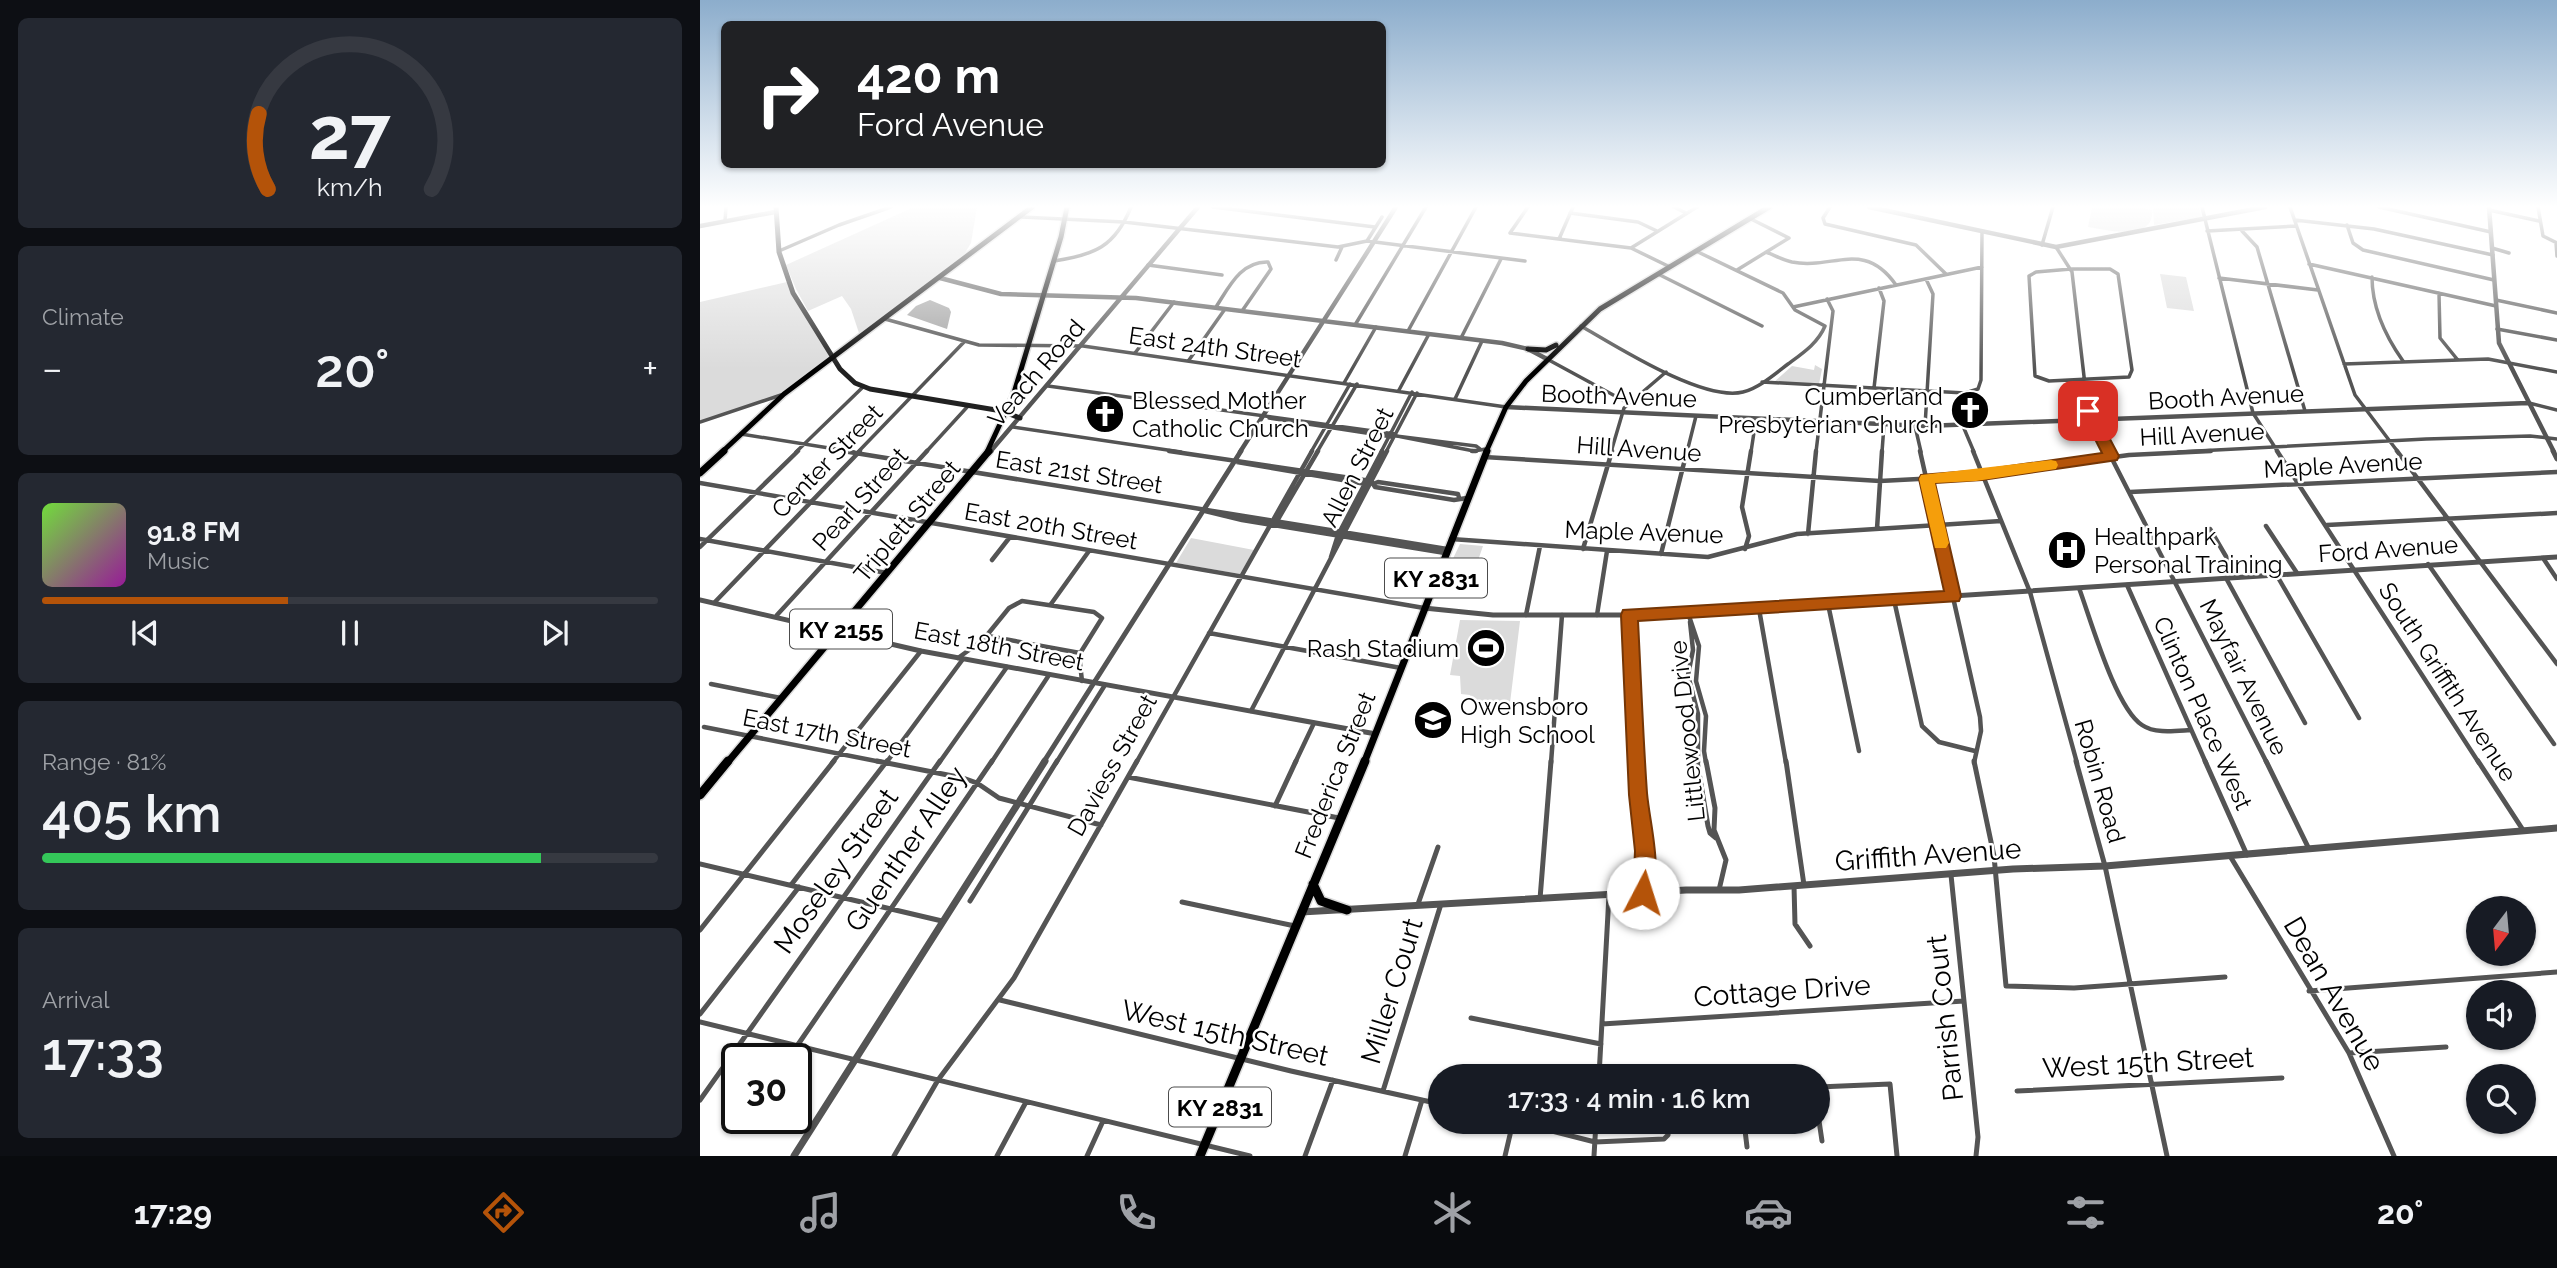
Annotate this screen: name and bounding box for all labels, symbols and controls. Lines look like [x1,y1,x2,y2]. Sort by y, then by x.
text: 420 m [857,47,1000,104]
icon: right [742,49,833,140]
text: 27 [309,91,391,176]
text: Ford Avenue [857,106,1044,143]
text: km/h [317,172,383,202]
text: Climate [42,303,124,330]
street label: Veach Road [982,313,1090,433]
street label: East 24th Street [1127,321,1303,373]
text: 20° [315,338,389,399]
text: − [42,346,62,391]
text: + [642,346,658,391]
street label: Booth Avenue [2147,378,2305,416]
street label: Booth Avenue [1541,379,1697,413]
pin [2058,381,2118,441]
place label: Cumberland Presbyterian Church [1718,382,1943,439]
place label: Blessed Mother Catholic Church [1132,386,1309,443]
church icon: Cumberland Presbyterian Church [1949,389,1991,431]
icon: arrive [2069,392,2107,430]
church icon: Blessed Mother Catholic Church [1084,393,1126,435]
street label: Center Street [766,398,888,524]
street label: Allen Street [1315,402,1399,532]
street label: Hill Avenue [2139,416,2265,452]
street label: Hill Avenue [1576,430,1702,468]
street label: Pearl Street [806,441,914,557]
street label: East 21st Street [994,445,1164,499]
street label: Maple Avenue [2263,446,2423,484]
street label: Triplett Street [848,454,966,588]
street label: East 20th Street [962,497,1140,555]
street label: Maple Avenue [1564,515,1724,549]
text: 91.8 FM [147,517,240,547]
place label: Healthpark Personal Training [2094,522,2283,579]
hospital icon: Healthpark Personal Training [2046,529,2088,571]
street label: Ford Avenue [2317,530,2459,568]
text: Music [147,547,210,574]
road number: KY 2831 [1385,558,1487,598]
street label: South Griffith Avenue [2373,577,2523,787]
street label: Mayfair Avenue [2194,594,2294,760]
road number: KY 2155 [790,610,892,649]
street label: Clinton Place West [2147,612,2259,814]
icon: previous [126,614,164,652]
icon: pause [331,614,369,652]
icon: next [536,614,574,652]
street label: East 18th Street [912,615,1086,677]
sports icon: Rash Stadium [1465,627,1507,669]
place label: Rash Stadium [1307,634,1459,663]
street label: Littlewood Drive [1663,639,1711,823]
street label: Frederica Street [1288,688,1382,862]
street label: Daviess Street [1061,689,1163,841]
place label: Owensboro High School [1460,692,1595,749]
school or university icon: Owensboro High School [1412,699,1454,741]
street label: East 17th Street [740,702,914,764]
street label: Robin Road [2069,716,2131,846]
text: Range · 81% [42,748,166,775]
street label: Guenther Alley [839,760,973,938]
street label: Moseley Street [767,782,905,960]
text: 405 km [42,783,221,844]
street label: Griffith Avenue [1834,832,2022,878]
position arrow [1606,856,1680,930]
north arrow [2466,896,2536,966]
map controls [2466,896,2536,1134]
street label: Dean Avenue [2277,911,2391,1077]
street label: Miller Court [1354,914,1430,1068]
street label: Parrish Court [1920,933,1970,1103]
street label: Cottage Drive [1692,968,1872,1014]
button: sound [2466,980,2536,1050]
text: Arrival [42,986,109,1013]
street label: West 15th Street [1118,993,1332,1073]
text: 17:33 [42,1021,164,1082]
street label: West 15th Street [2041,1041,2255,1085]
speed limit sign: 30 [721,1043,812,1134]
button: search [2466,1064,2536,1134]
text: 17:33 · 4 min · 1.6 km [1508,1084,1750,1114]
road number: KY 2831 [1169,1088,1271,1126]
icon: directions [479,1188,528,1237]
icon: music [796,1188,845,1237]
icon: phone [1112,1188,1161,1237]
icon: climate [1428,1188,1477,1237]
icon: car [1744,1188,1793,1237]
icon: filters [2061,1188,2110,1237]
text: 17:29 [134,1194,212,1231]
text: 20° [2377,1194,2423,1231]

